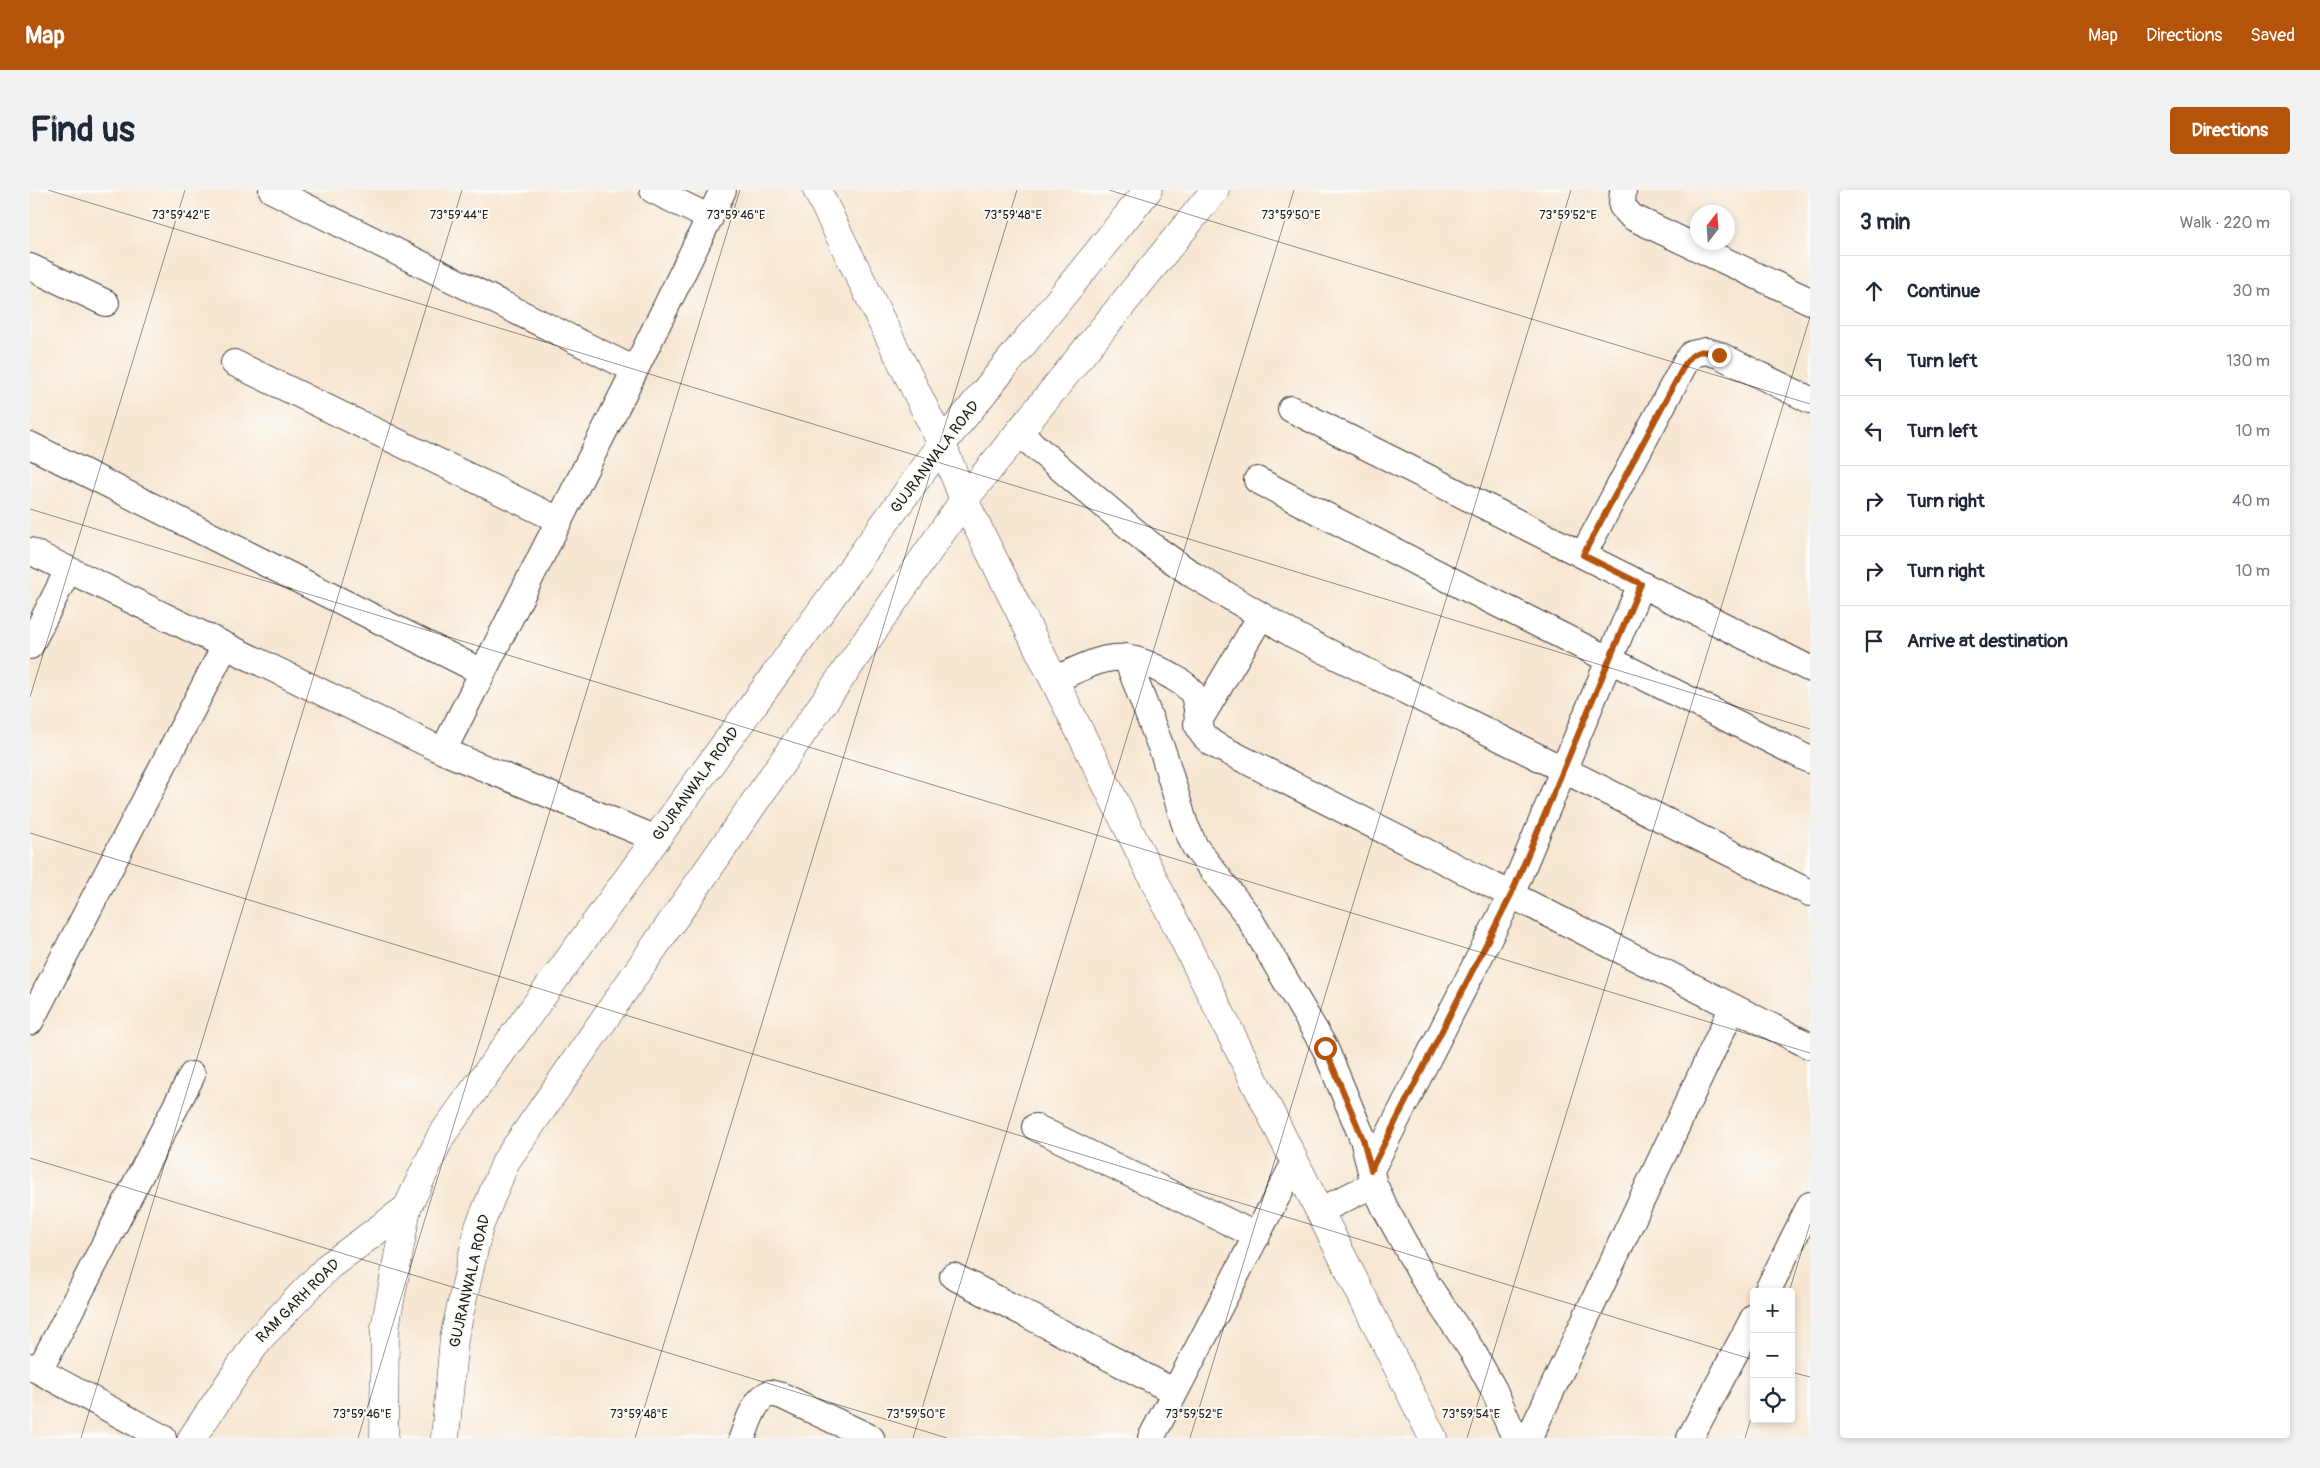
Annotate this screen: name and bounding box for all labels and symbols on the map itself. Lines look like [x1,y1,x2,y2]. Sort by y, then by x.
north arrow [1690,205,1735,250]
text: 73°59'42"E [152,208,210,223]
text: 73°59'44"E [430,208,488,223]
text: 73°59'46"E [707,208,765,223]
text: 73°59'48"E [984,208,1042,223]
text: 73°59'50"E [1261,208,1321,223]
text: 73°59'52"E [1539,208,1597,223]
route end [1708,344,1731,367]
street label: GUJRANWALA ROAD [886,397,984,517]
street label: GUJRANWALA ROAD [648,723,744,845]
route start [1314,1037,1337,1060]
street label: GUJRANWALA ROAD [445,1213,495,1349]
street label: RAM GARH ROAD [252,1255,344,1347]
text: 73°59'46"E [333,1407,391,1422]
text: 73°59'48"E [610,1407,668,1422]
text: 73°59'50"E [886,1407,946,1422]
text: 73°59'52"E [1165,1407,1223,1422]
text: 73°59'54"E [1442,1407,1500,1422]

